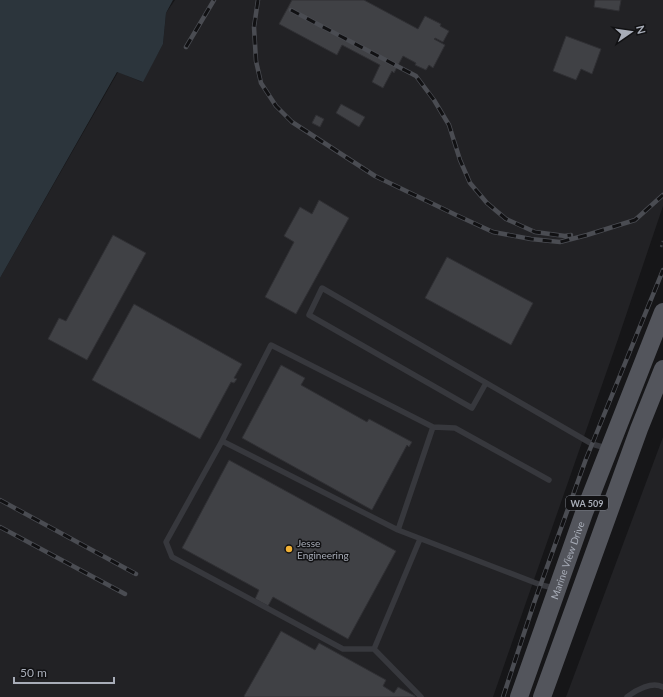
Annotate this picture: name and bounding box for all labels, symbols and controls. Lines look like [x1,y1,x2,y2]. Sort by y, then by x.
north arrow [611,12,651,52]
text: N [634,24,649,35]
road number: WA 509 [566,496,608,510]
street label: Marine View Drive [548,520,587,601]
place label: Jesse Engineering [297,537,349,561]
marker: Jesse Engineering [284,544,294,554]
scale bar [14,659,114,685]
text: 50 m [20,665,47,680]

